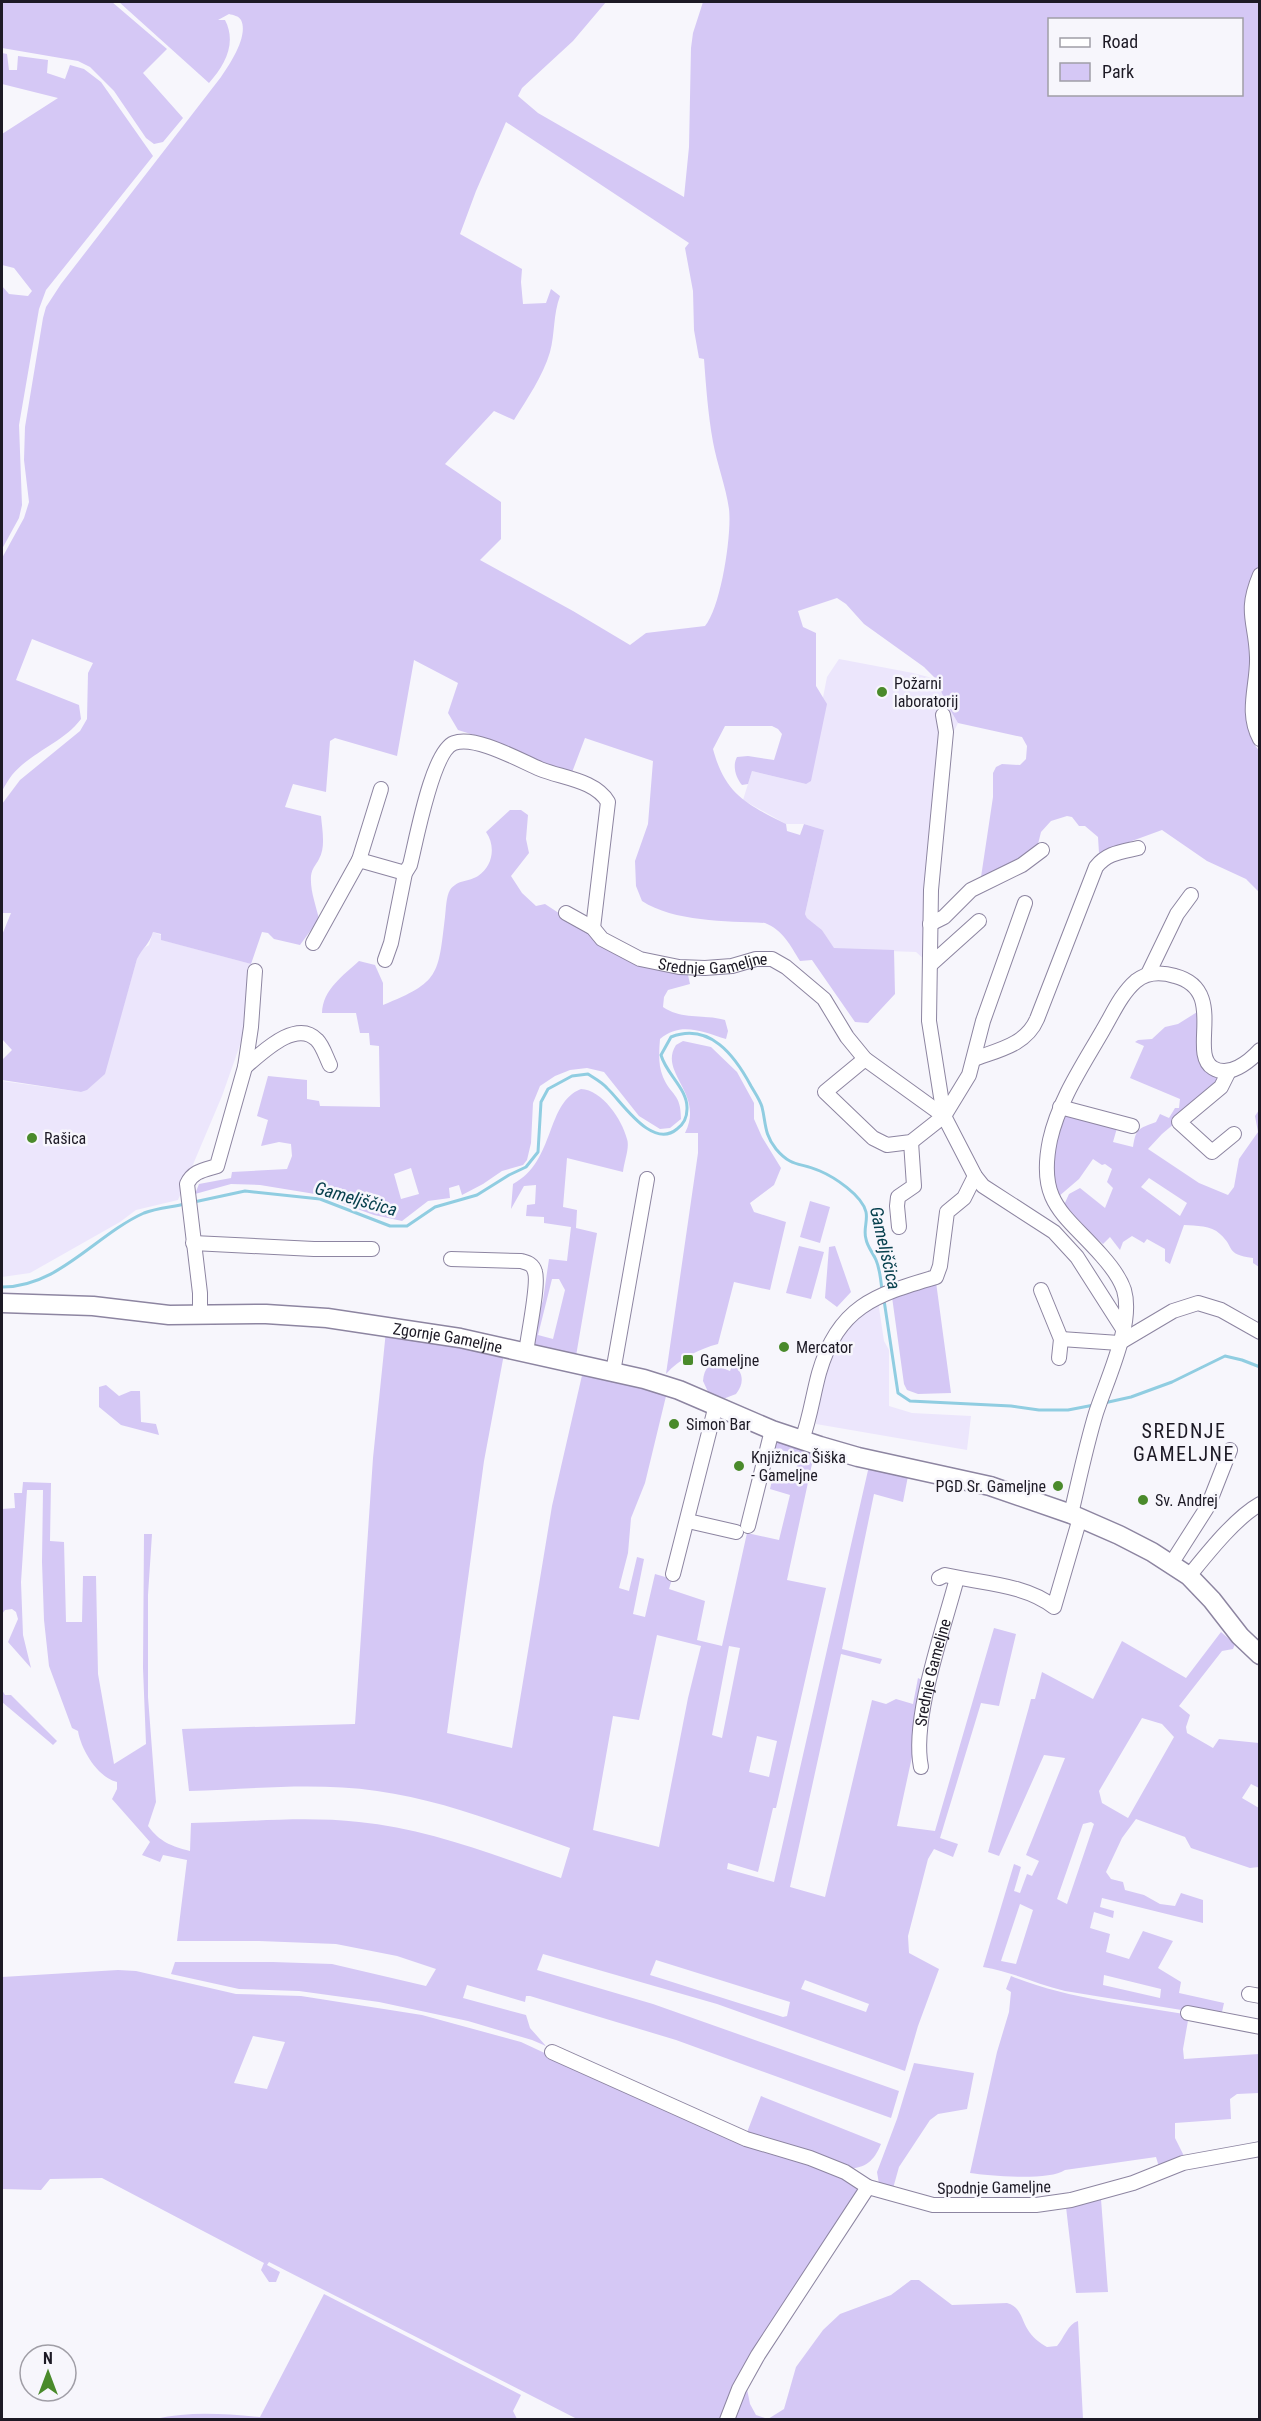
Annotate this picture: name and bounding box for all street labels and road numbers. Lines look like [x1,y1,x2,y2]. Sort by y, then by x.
street label: Srednje Gameljne [656,949,767,978]
street label: Zgornje Gameljne [392,1319,504,1357]
street label: Srednje Gameljne [911,1617,955,1728]
street label: Spodnje Gameljne [937,2177,1051,2198]

